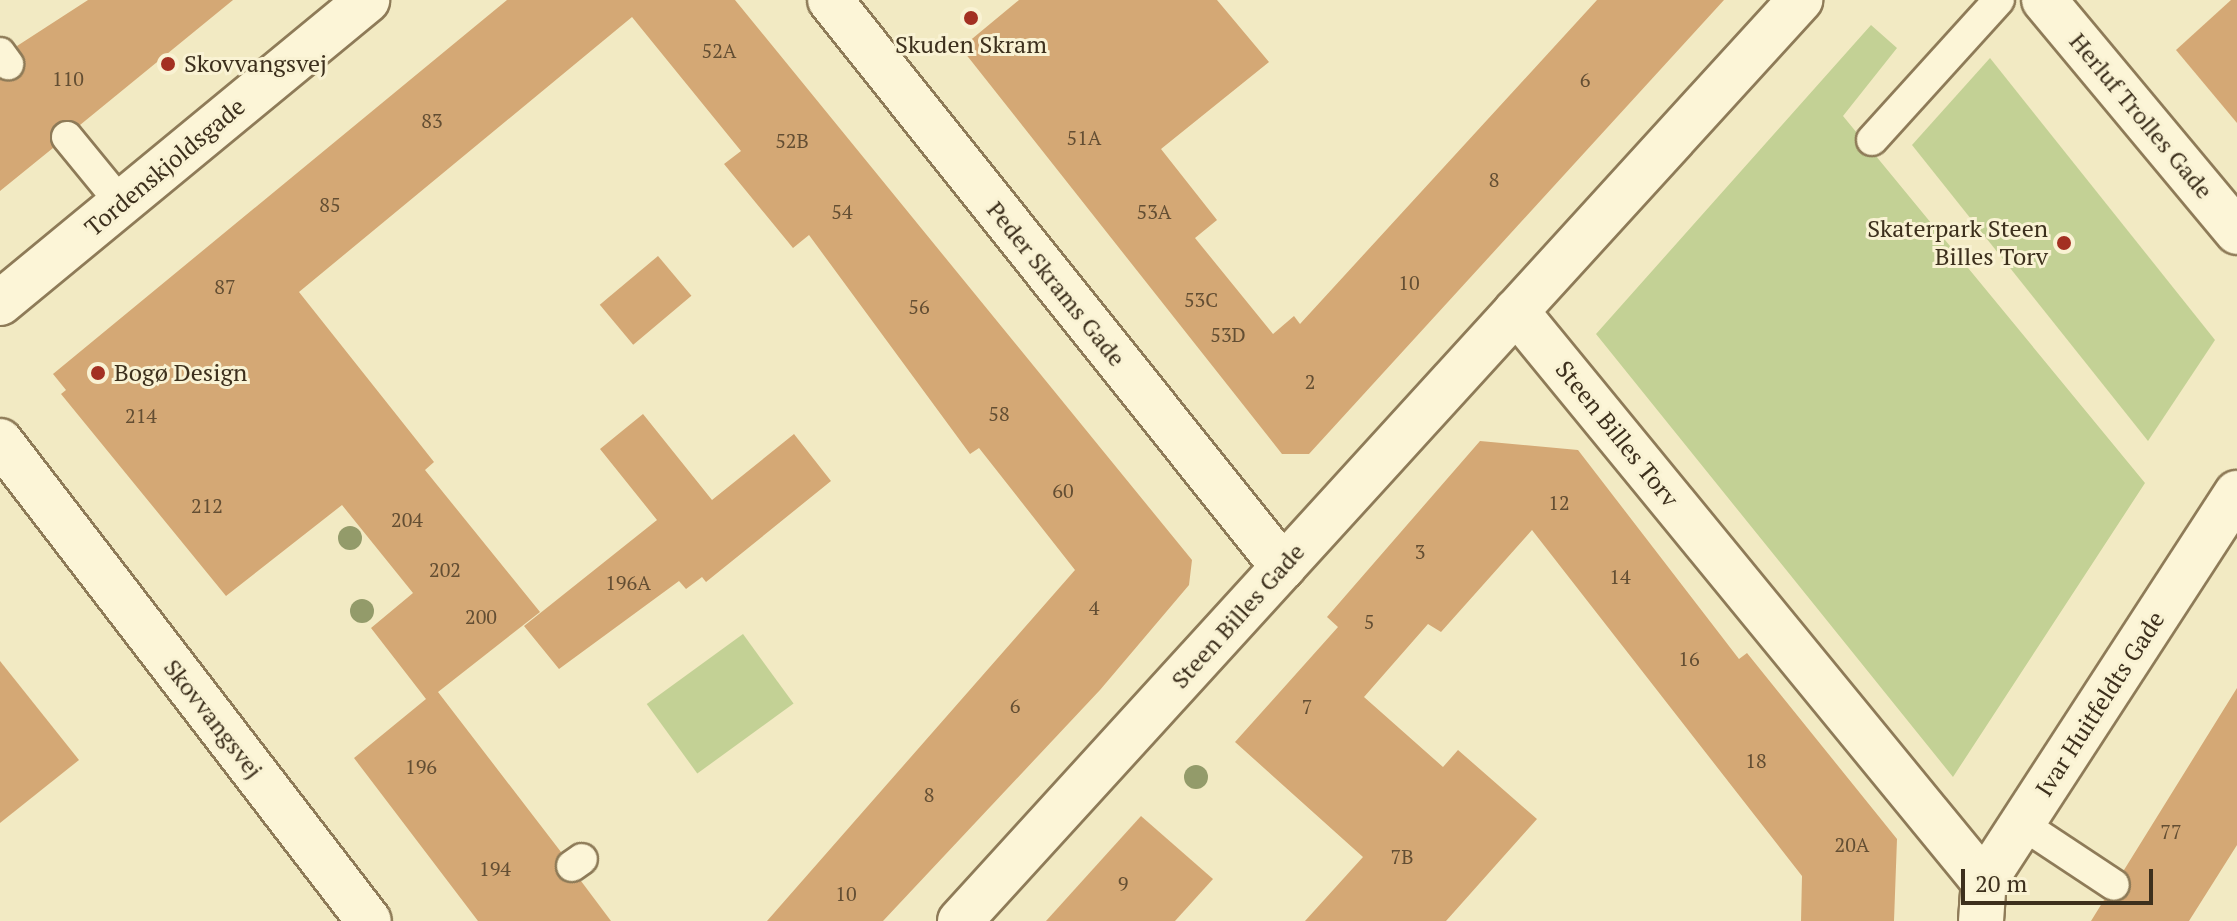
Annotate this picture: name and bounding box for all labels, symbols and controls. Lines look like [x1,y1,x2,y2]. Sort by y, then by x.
marker: Skuden Skram [962,9,980,27]
street label: Herluf Trolles Gade [2063,27,2219,205]
place label: Skuden Skram [895,31,1047,59]
house number: 52A [702,38,736,62]
place label: Skovvangsvej [184,50,327,78]
marker: Skovvangsvej [159,55,177,73]
house number: 110 [52,66,84,90]
house number: 6 [1580,67,1590,91]
street label: Tordenskjoldsgade [79,92,251,242]
house number: 83 [421,108,443,132]
house number: 51A [1067,125,1101,149]
house number: 52B [775,128,809,152]
house number: 8 [1489,167,1499,191]
house number: 85 [319,192,341,216]
street label: Peder Skrams Gade [981,196,1131,372]
house number: 54 [831,199,853,223]
house number: 53A [1137,199,1171,223]
place label: Skaterpark Steen Billes Torv [1867,215,2048,271]
marker: Skaterpark Steen Billes Torv [2055,234,2073,252]
house number: 10 [1398,270,1420,294]
house number: 87 [214,274,236,298]
house number: 53C [1184,287,1218,311]
house number: 56 [908,294,930,318]
house number: 53D [1210,322,1246,346]
street label: Steen Billes Torv [1549,355,1685,513]
place label: Bogø Design [114,359,247,387]
marker: Bogø Design [89,364,107,382]
house number: 2 [1305,369,1315,393]
house number: 58 [988,401,1010,425]
house number: 214 [125,403,157,427]
house number: 60 [1052,478,1074,502]
house number: 12 [1548,490,1570,514]
house number: 212 [191,493,223,517]
house number: 204 [391,507,423,531]
street label: Steen Billes Gade [1165,538,1311,694]
house number: 3 [1415,539,1425,563]
house number: 202 [429,557,461,581]
house number: 14 [1609,564,1631,588]
house number: 196A [605,570,651,594]
house number: 4 [1089,595,1099,619]
house number: 200 [465,604,497,628]
street label: Ivar Huitfeldts Gade [2029,606,2171,802]
house number: 5 [1364,609,1374,633]
house number: 16 [1678,646,1700,670]
street label: Skovvangsvej [158,654,268,784]
house number: 6 [1010,693,1020,717]
house number: 7 [1302,694,1312,718]
house number: 18 [1745,748,1767,772]
house number: 196 [405,754,437,778]
house number: 8 [924,782,934,806]
house number: 77 [2160,819,2182,843]
house number: 20A [1835,832,1869,856]
house number: 7B [1391,844,1413,868]
scale bar [1965,853,2157,903]
house number: 194 [479,856,511,880]
text: 20 m [1975,867,2027,899]
house number: 9 [1118,871,1128,895]
house number: 10 [835,881,857,905]

